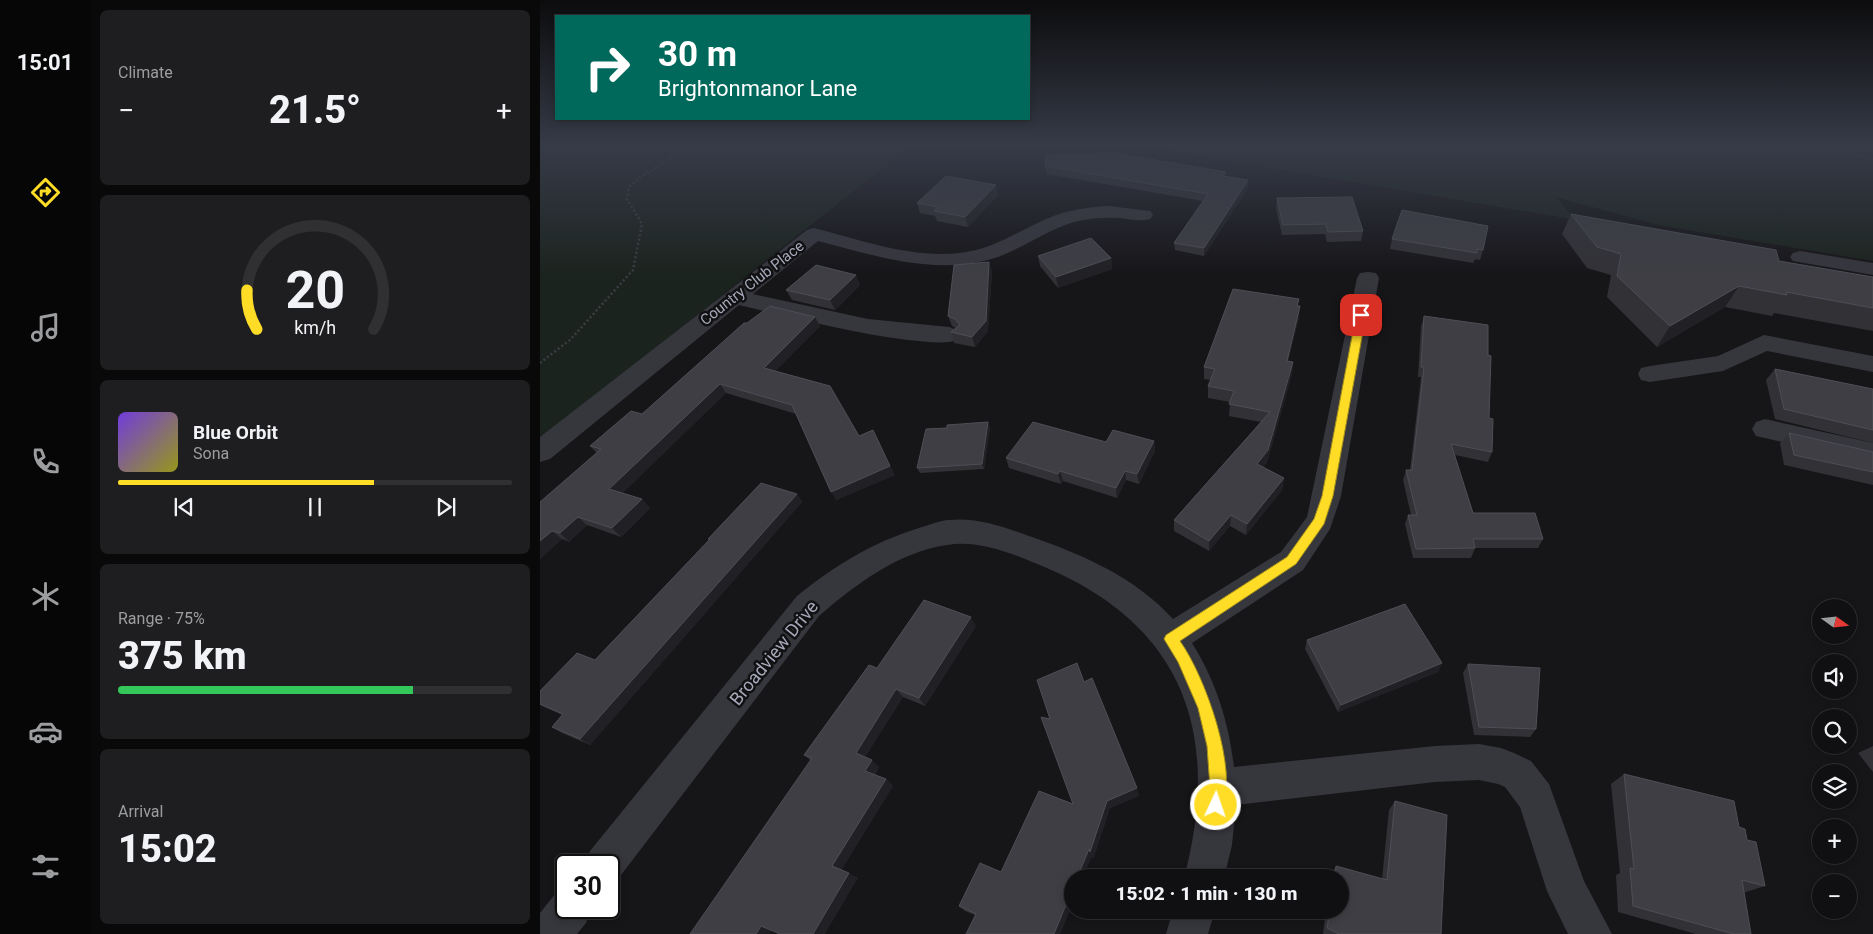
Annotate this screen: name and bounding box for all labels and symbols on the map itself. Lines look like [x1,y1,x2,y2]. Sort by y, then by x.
street label: Country Club Place [697,237,807,329]
pin [1340,294,1382,336]
street label: Broadview Drive [725,596,822,709]
north arrow [1812,599,1858,644]
position arrow [1189,778,1241,830]
speed limit sign: 30 [555,854,620,919]

